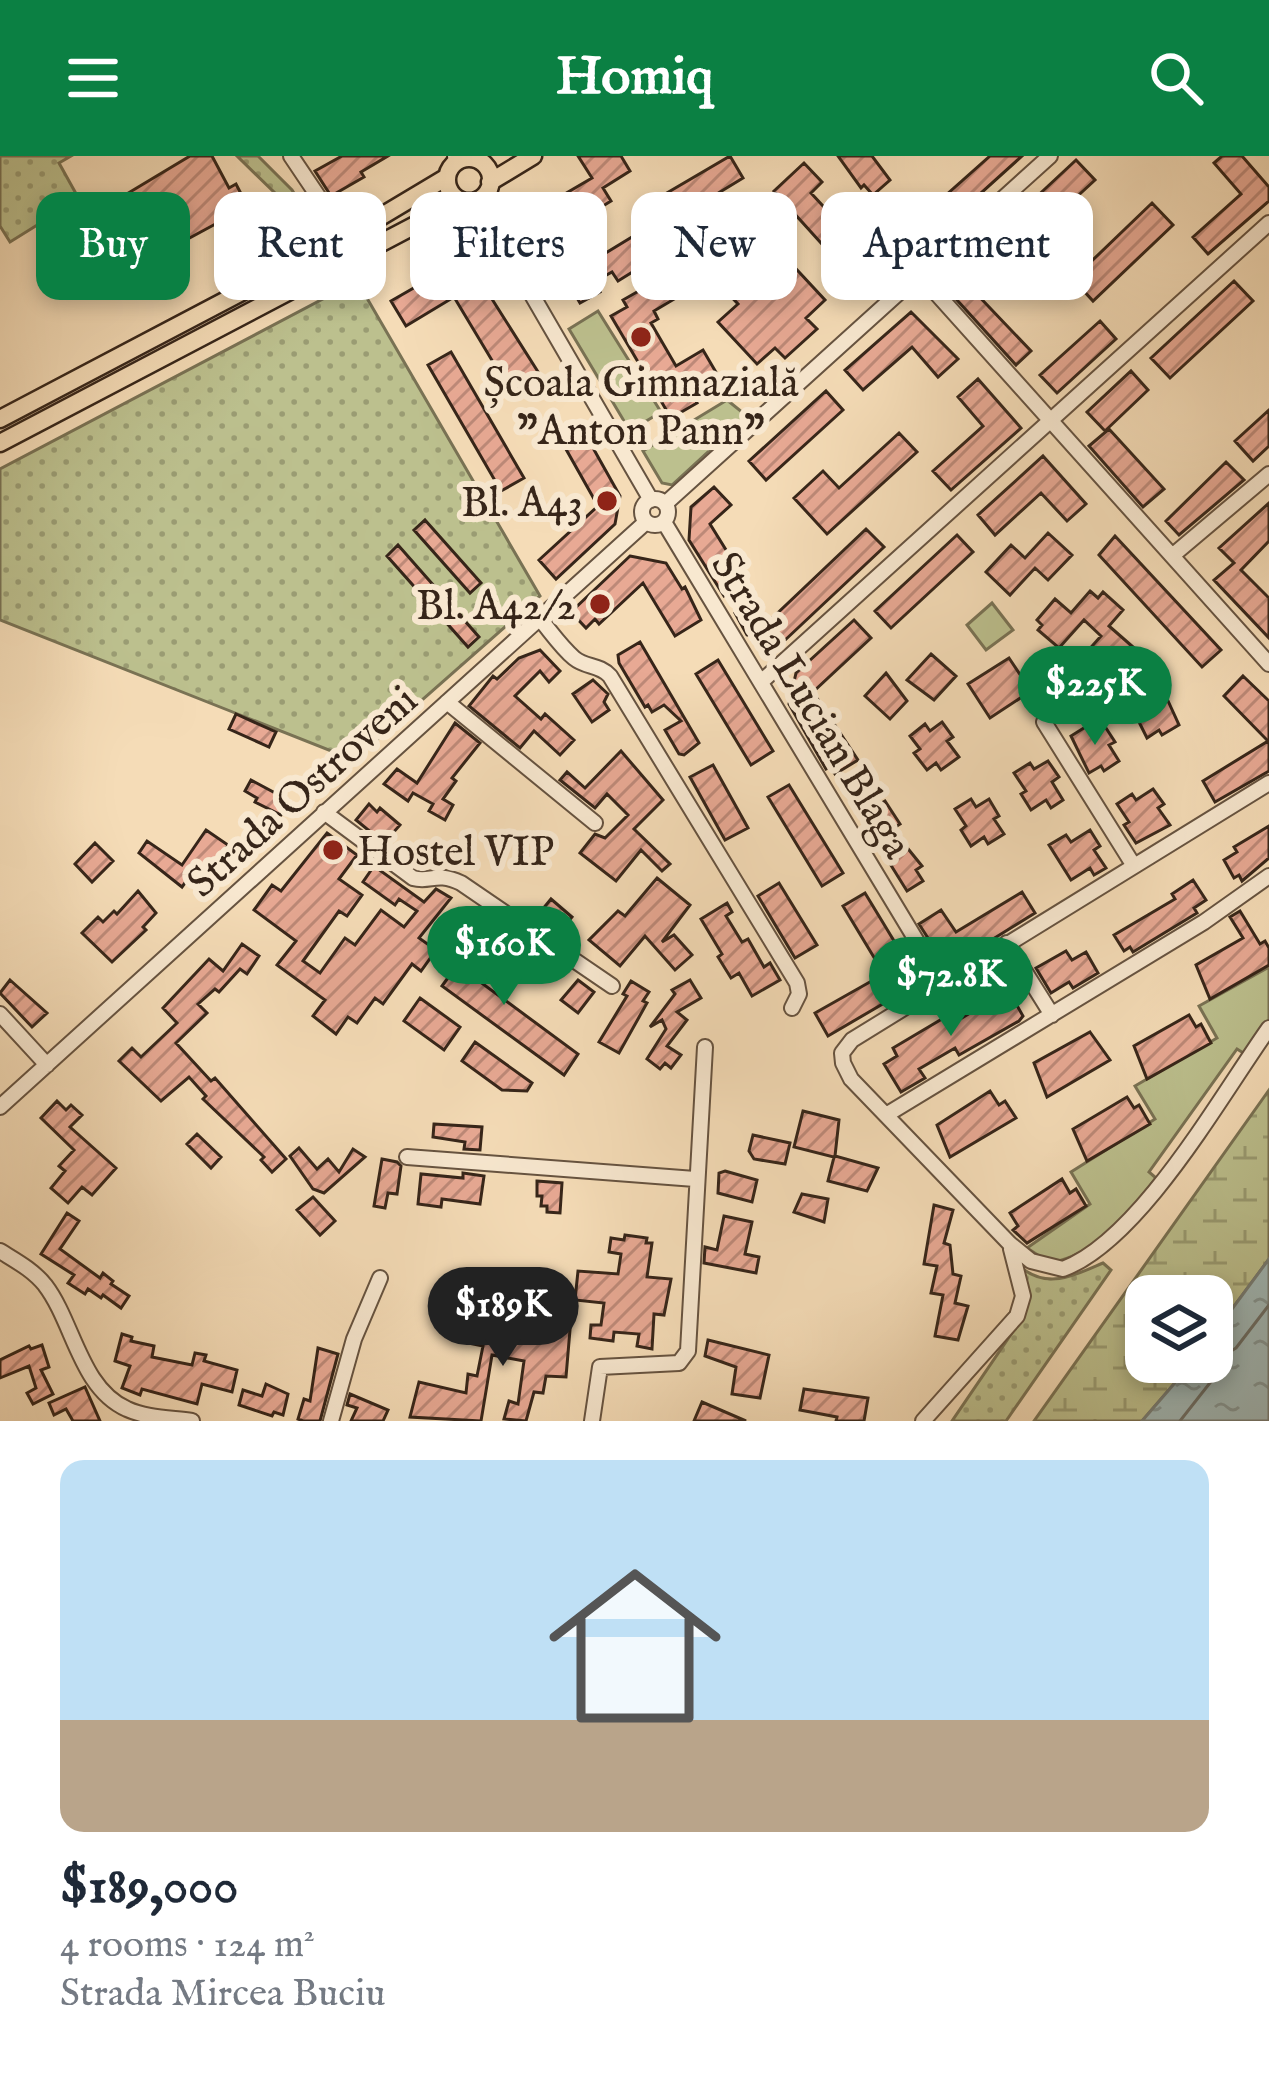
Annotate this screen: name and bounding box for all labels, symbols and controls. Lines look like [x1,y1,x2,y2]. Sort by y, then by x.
text: Homiq [556,44,713,113]
icon: menu [60,45,126,111]
icon: search [1143,45,1209,111]
chip: Buy [36,192,190,300]
chip: Rent [214,192,386,300]
chip: Filters [410,192,607,300]
chip: New [631,192,797,300]
chip: Apartment [821,192,1093,300]
marker: Școala Gimnazială "Anton Pann" [628,324,654,350]
place label: Școala Gimnazială "Anton Pann" [483,358,799,459]
place label: Bl. A43 [461,478,583,531]
marker: Bl. A43 [594,488,620,514]
street label: Strada Lucian Blaga [698,543,923,869]
place label: Bl. A42/2 [416,581,576,634]
marker: Bl. A42/2 [587,591,613,617]
pin: $225K [1011,646,1179,748]
text: $225K [1045,660,1145,709]
street label: Strada Ostroveni [177,675,430,910]
place label: Hostel VIP [357,827,554,880]
marker: Hostel VIP [320,837,346,863]
pin: $160K [420,906,588,1008]
text: $160K [454,920,554,969]
pin: $72.8K [853,937,1049,1039]
text: $72.8K [896,951,1006,1000]
pin: $189K [419,1267,587,1369]
map controls [1125,1275,1233,1383]
button: layers [1125,1275,1233,1383]
text: $189K [455,1281,551,1330]
icon: home [527,1538,743,1754]
text: $189,000 [60,1856,238,1921]
text: 4 rooms · 124 m² [60,1921,315,1970]
text: Strada Mircea Buciu [60,1970,385,2019]

